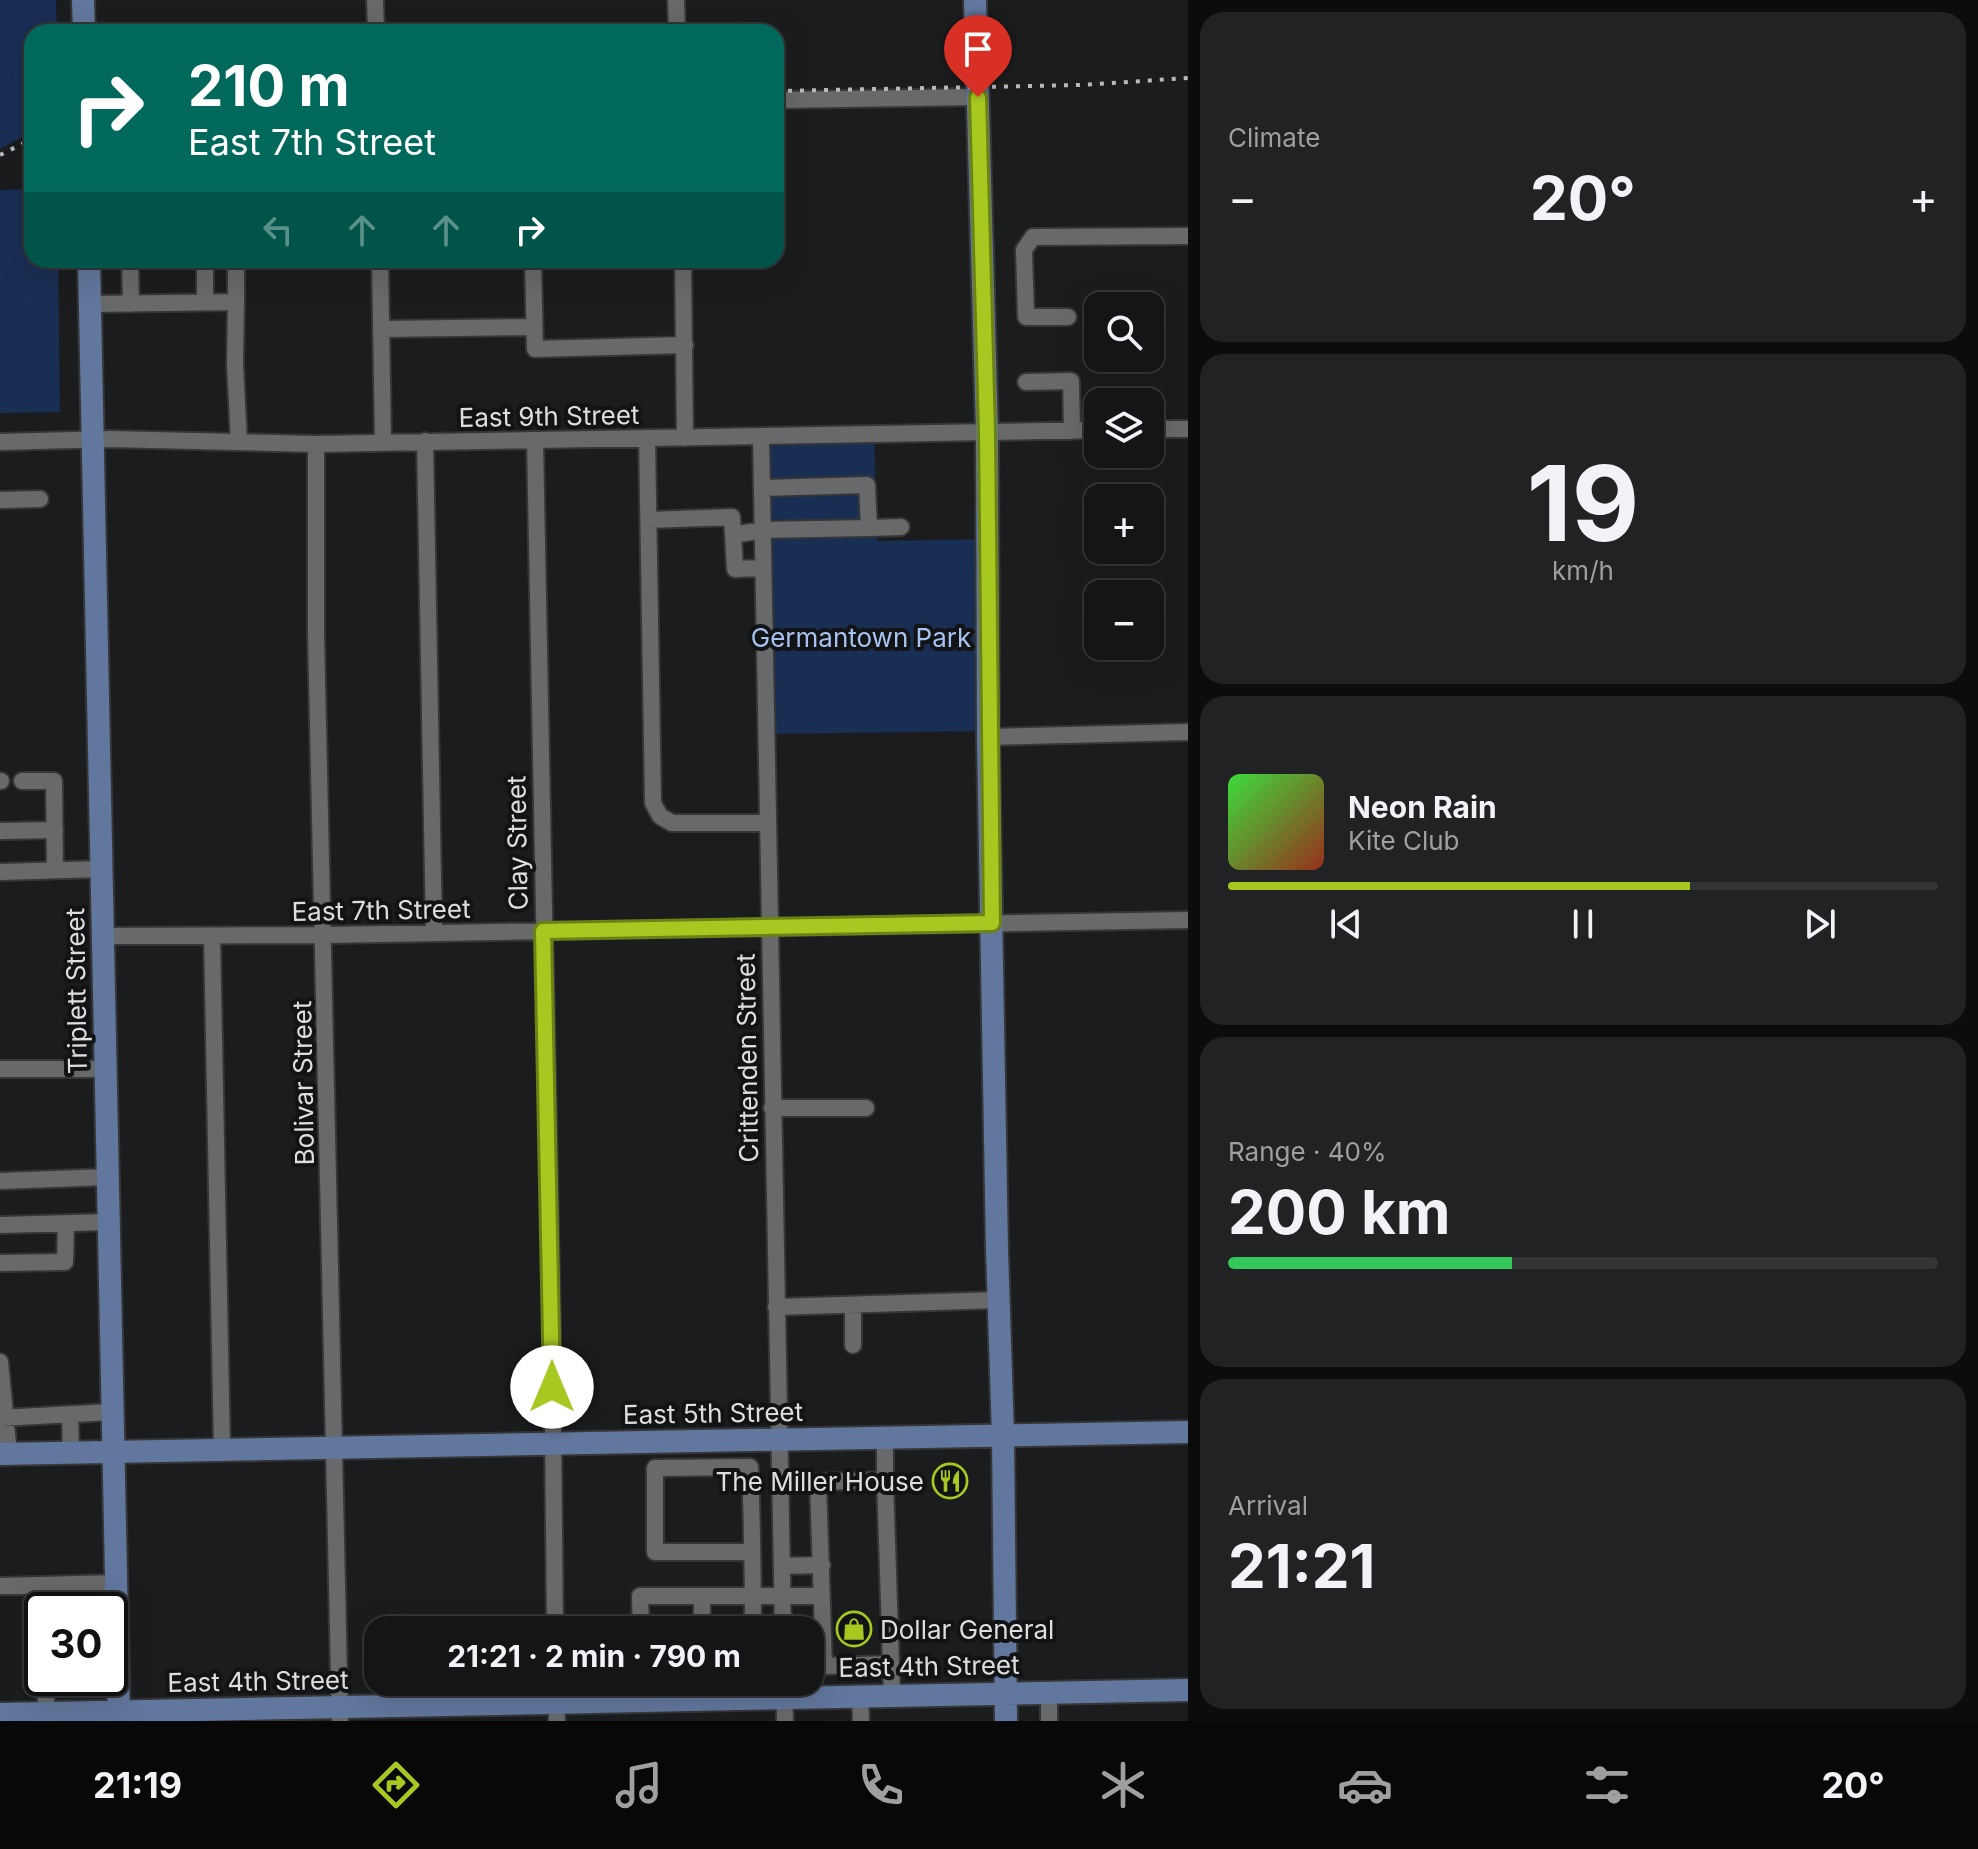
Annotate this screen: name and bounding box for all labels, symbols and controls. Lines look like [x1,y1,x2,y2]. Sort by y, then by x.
pin [944,15,1012,97]
icon: arrive [956,27,1000,71]
text: 210 m [188,52,350,120]
icon: right [56,56,160,160]
text: East 7th Street [188,120,436,164]
text: Climate [1228,122,1320,153]
text: 20° [1530,162,1636,234]
text: − [1228,171,1257,225]
text: + [1909,171,1938,225]
icon: left [256,208,300,252]
icon: ahead [340,208,384,252]
icon: ahead [424,208,468,252]
icon: right [508,208,552,252]
map controls [1084,292,1164,660]
button: search [1084,292,1164,372]
button: layers [1084,388,1164,468]
street label: East 9th Street [458,399,640,433]
text: 19 [1527,440,1639,566]
button: + [1084,484,1164,564]
text: km/h [1552,555,1614,586]
button: − [1084,580,1164,660]
park label: Germantown Park [751,622,971,653]
street label: Clay Street [500,775,534,911]
text: Neon Rain [1348,789,1497,825]
text: Kite Club [1348,825,1459,856]
street label: East 7th Street [291,893,471,927]
icon: previous [1324,902,1368,946]
icon: pause [1561,902,1605,946]
icon: next [1798,902,1842,946]
street label: Triplett Street [59,908,93,1074]
street label: Crittenden Street [730,953,764,1163]
street label: Bolivar Street [286,1000,320,1166]
text: Range · 40% [1228,1136,1387,1167]
text: 200 km [1228,1176,1450,1248]
position arrow [510,1345,594,1429]
street label: East 5th Street [623,1396,803,1430]
restaurant icon: The Miller House [931,1462,969,1500]
place label: The Miller House [716,1466,924,1497]
text: Arrival [1228,1490,1308,1521]
text: 21:21 [1228,1530,1375,1602]
speed limit sign: 30 [24,1592,128,1696]
shop icon: Dollar General [835,1610,873,1648]
place label: Dollar General [880,1614,1054,1645]
text: 21:21 · 2 min · 790 m [447,1638,741,1674]
street label: East 4th Street [838,1649,1020,1683]
street label: East 4th Street [167,1664,349,1698]
icon: directions [368,1757,424,1813]
icon: music [611,1757,667,1813]
icon: phone [853,1757,909,1813]
icon: climate [1095,1757,1151,1813]
icon: car [1337,1757,1393,1813]
icon: filters [1579,1757,1635,1813]
text: 21:19 [93,1763,182,1807]
text: 20° [1821,1763,1885,1807]

